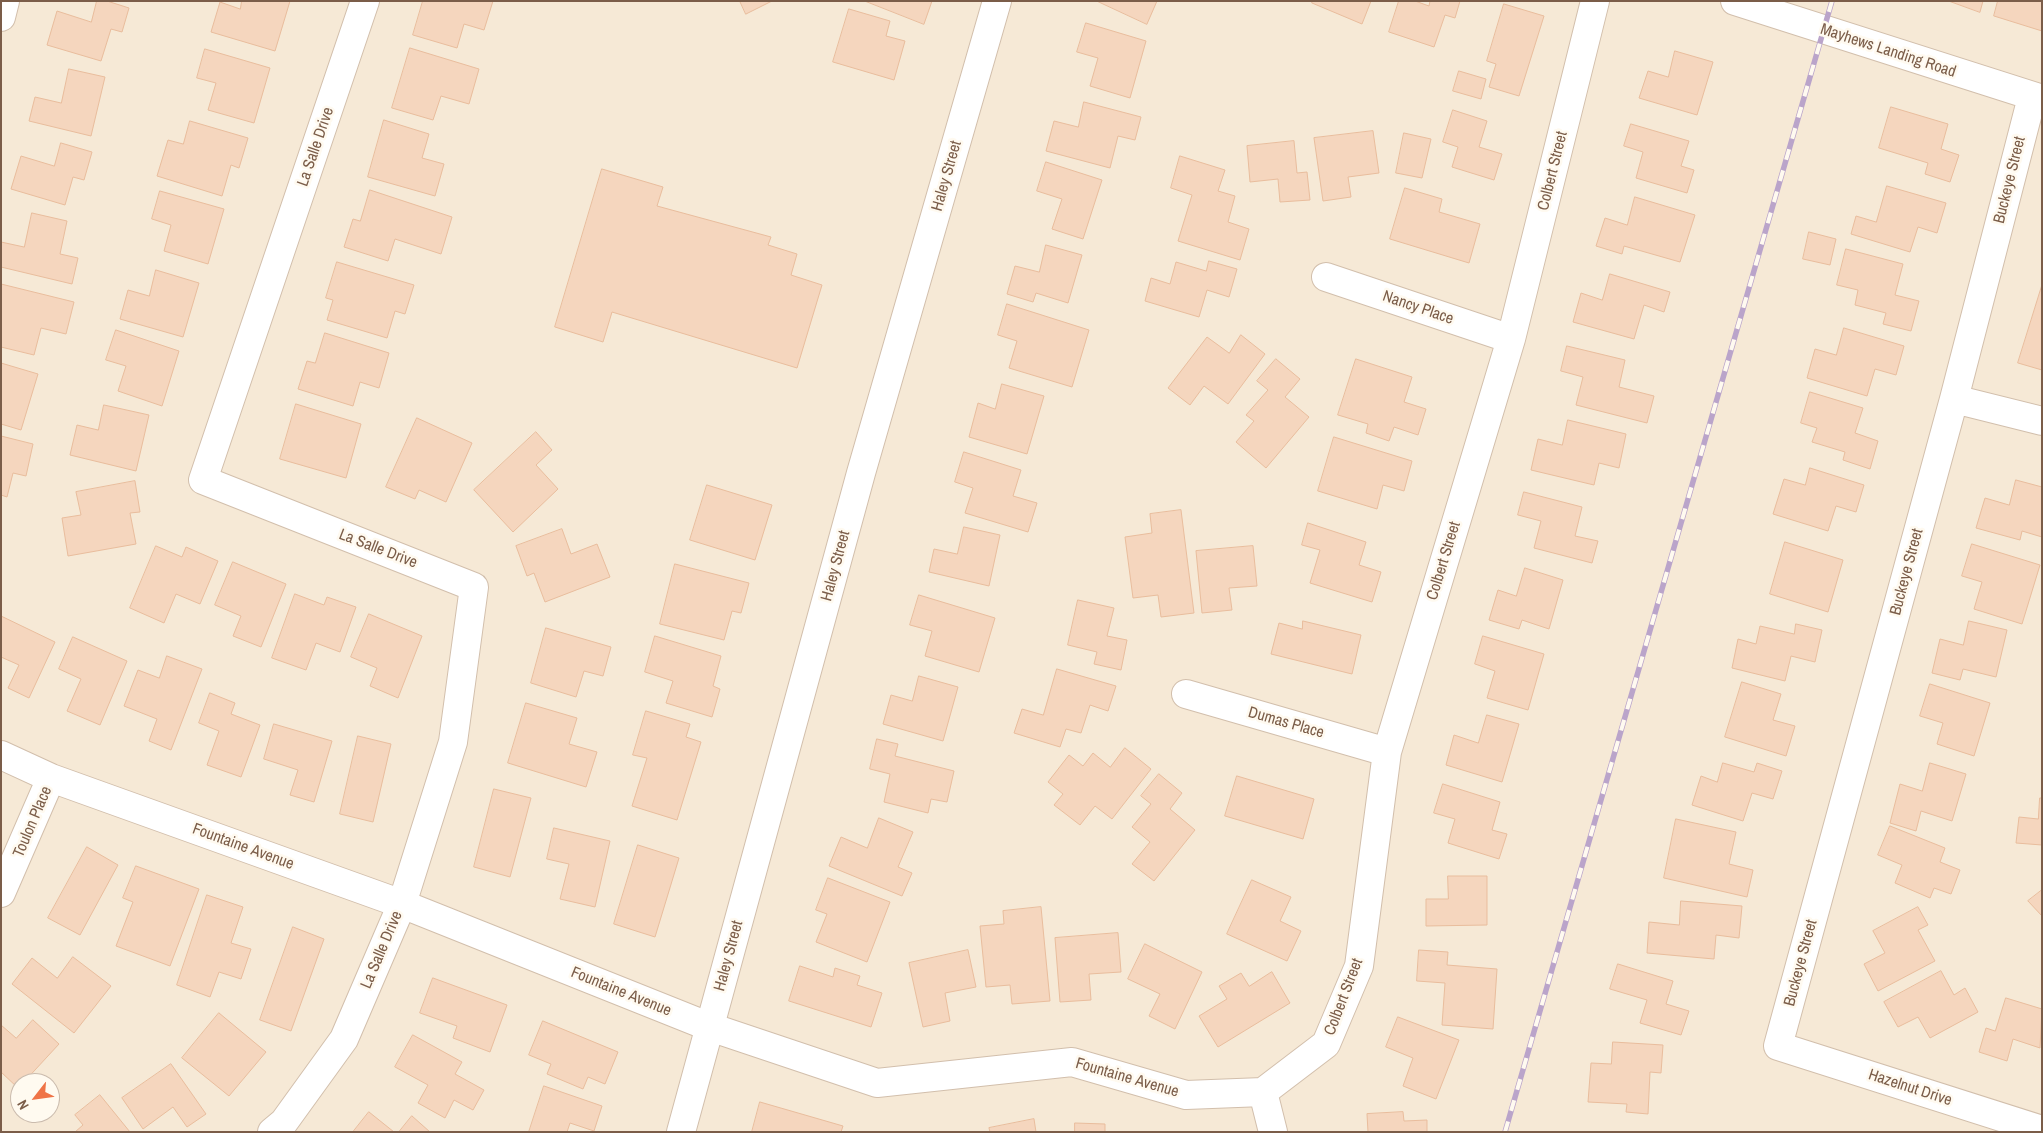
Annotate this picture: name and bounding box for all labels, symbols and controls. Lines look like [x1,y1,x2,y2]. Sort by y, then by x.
street label: Mayhews Landing Road [1818,20,1958,82]
street label: La Salle Drive [294,105,338,189]
street label: Colbert Street [1534,129,1572,213]
street label: Buckeye Street [1990,135,2030,225]
street label: Haley Street [928,139,966,213]
street label: Nancy Place [1380,287,1456,329]
street label: Colbert Street [1423,519,1465,603]
street label: La Salle Drive [336,525,420,573]
street label: Buckeye Street [1886,527,1928,617]
street label: Haley Street [817,529,855,603]
street label: Dumas Place [1246,703,1326,743]
street label: Toulon Place [9,784,57,860]
street label: Fountaine Avenue [190,820,296,874]
street label: La Salle Drive [357,908,407,992]
street label: Buckeye Street [1780,918,1822,1008]
street label: Haley Street [710,919,748,993]
street label: Colbert Street [1321,956,1367,1038]
street label: Fountaine Avenue [568,963,674,1021]
street label: Fountaine Avenue [1073,1054,1181,1102]
street label: Hazelnut Drive [1866,1065,1954,1111]
north arrow [10,1073,60,1123]
text: N [13,1097,33,1113]

